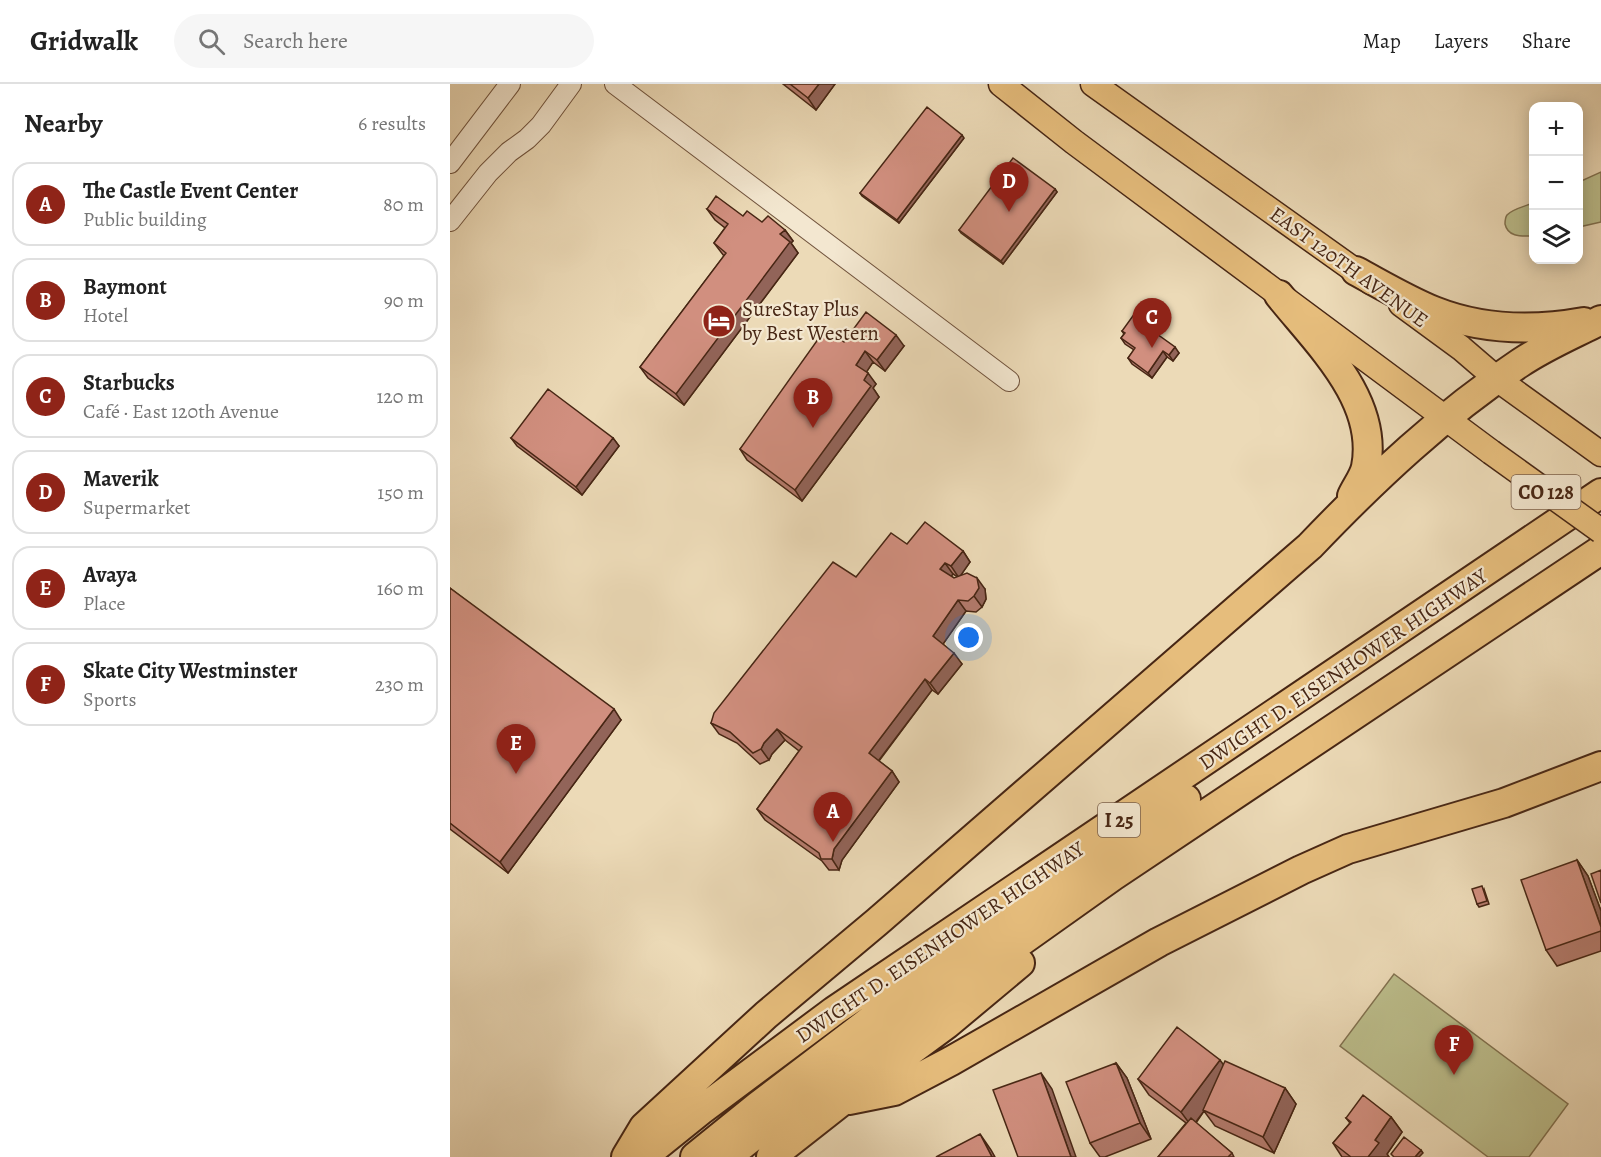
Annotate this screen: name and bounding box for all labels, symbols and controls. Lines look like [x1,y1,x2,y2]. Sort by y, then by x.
search box [174,14,594,68]
text: Gridwalk [30,22,138,60]
icon: search [195,25,228,58]
text: Search here [243,26,348,56]
text: Map [1362,27,1401,55]
text: Layers [1434,27,1489,55]
text: Share [1522,27,1571,55]
map controls [1529,102,1583,264]
button: + [1529,102,1583,156]
text: Nearby [24,106,103,141]
text: 6 results [358,110,426,137]
button: − [1529,156,1583,210]
pin: D [990,162,1028,212]
text: The Castle Event Center [83,176,298,206]
text: A [39,191,52,218]
text: 80 m [383,191,424,218]
street label: EAST 120TH AVENUE [1264,200,1434,334]
text: Public building [83,206,207,233]
button: layers [1529,210,1583,264]
text: Baymont [83,272,167,302]
text: B [39,287,52,314]
text: 90 m [384,287,424,314]
place label: SureStay Plus by Best Western [742,295,879,347]
pin: C [1132,298,1172,348]
text: Hotel [83,302,128,329]
hotel icon: SureStay Plus by Best Western [701,303,737,339]
text: Starbucks [83,368,175,398]
pin: B [794,378,832,428]
text: C [39,383,52,410]
text: 120 m [376,383,424,410]
text: Café · East 120th Avenue [83,398,279,425]
text: Maverik [83,464,159,494]
road number: CO 128 [1512,475,1580,509]
text: D [39,479,52,506]
text: 150 m [377,479,424,506]
text: Supermarket [83,494,190,521]
text: Avaya [83,560,137,590]
street label: DWIGHT D. EISENHOWER HIGHWAY [1193,561,1493,776]
text: E [40,575,51,602]
text: 160 m [377,575,424,602]
text: Place [83,590,125,617]
your location [954,623,983,652]
text: Skate City Westminster [83,656,298,686]
text: F [40,671,51,698]
text: 230 m [375,671,424,698]
text: Sports [83,686,136,713]
pin: E [496,724,536,774]
pin: A [814,792,853,842]
road number: I 25 [1098,803,1140,837]
street label: DWIGHT D. EISENHOWER HIGHWAY [790,834,1090,1049]
pin: F [1434,1026,1474,1075]

